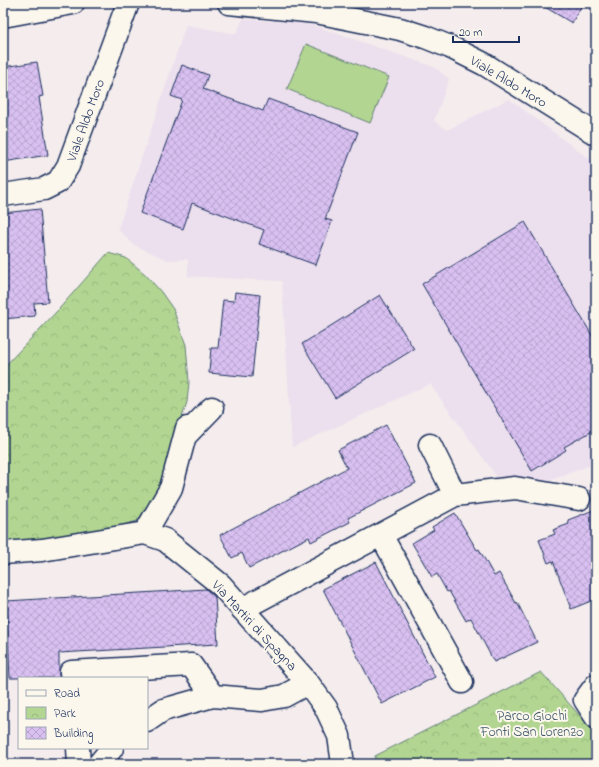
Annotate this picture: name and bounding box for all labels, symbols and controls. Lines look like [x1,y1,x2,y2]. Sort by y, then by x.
scale bar [453,18,519,44]
text: 20 m [459,24,482,42]
street label: Viale Aldo Moro [465,50,551,114]
street label: Viale Aldo Moro [61,76,111,166]
street label: Via Martiri di Spagna [205,575,302,677]
legend [18,677,148,749]
text: Road [54,685,80,703]
text: Park [54,705,76,723]
park label: Parco Giochi Fonti San Lorenzo [480,706,583,743]
text: Building [53,725,93,744]

